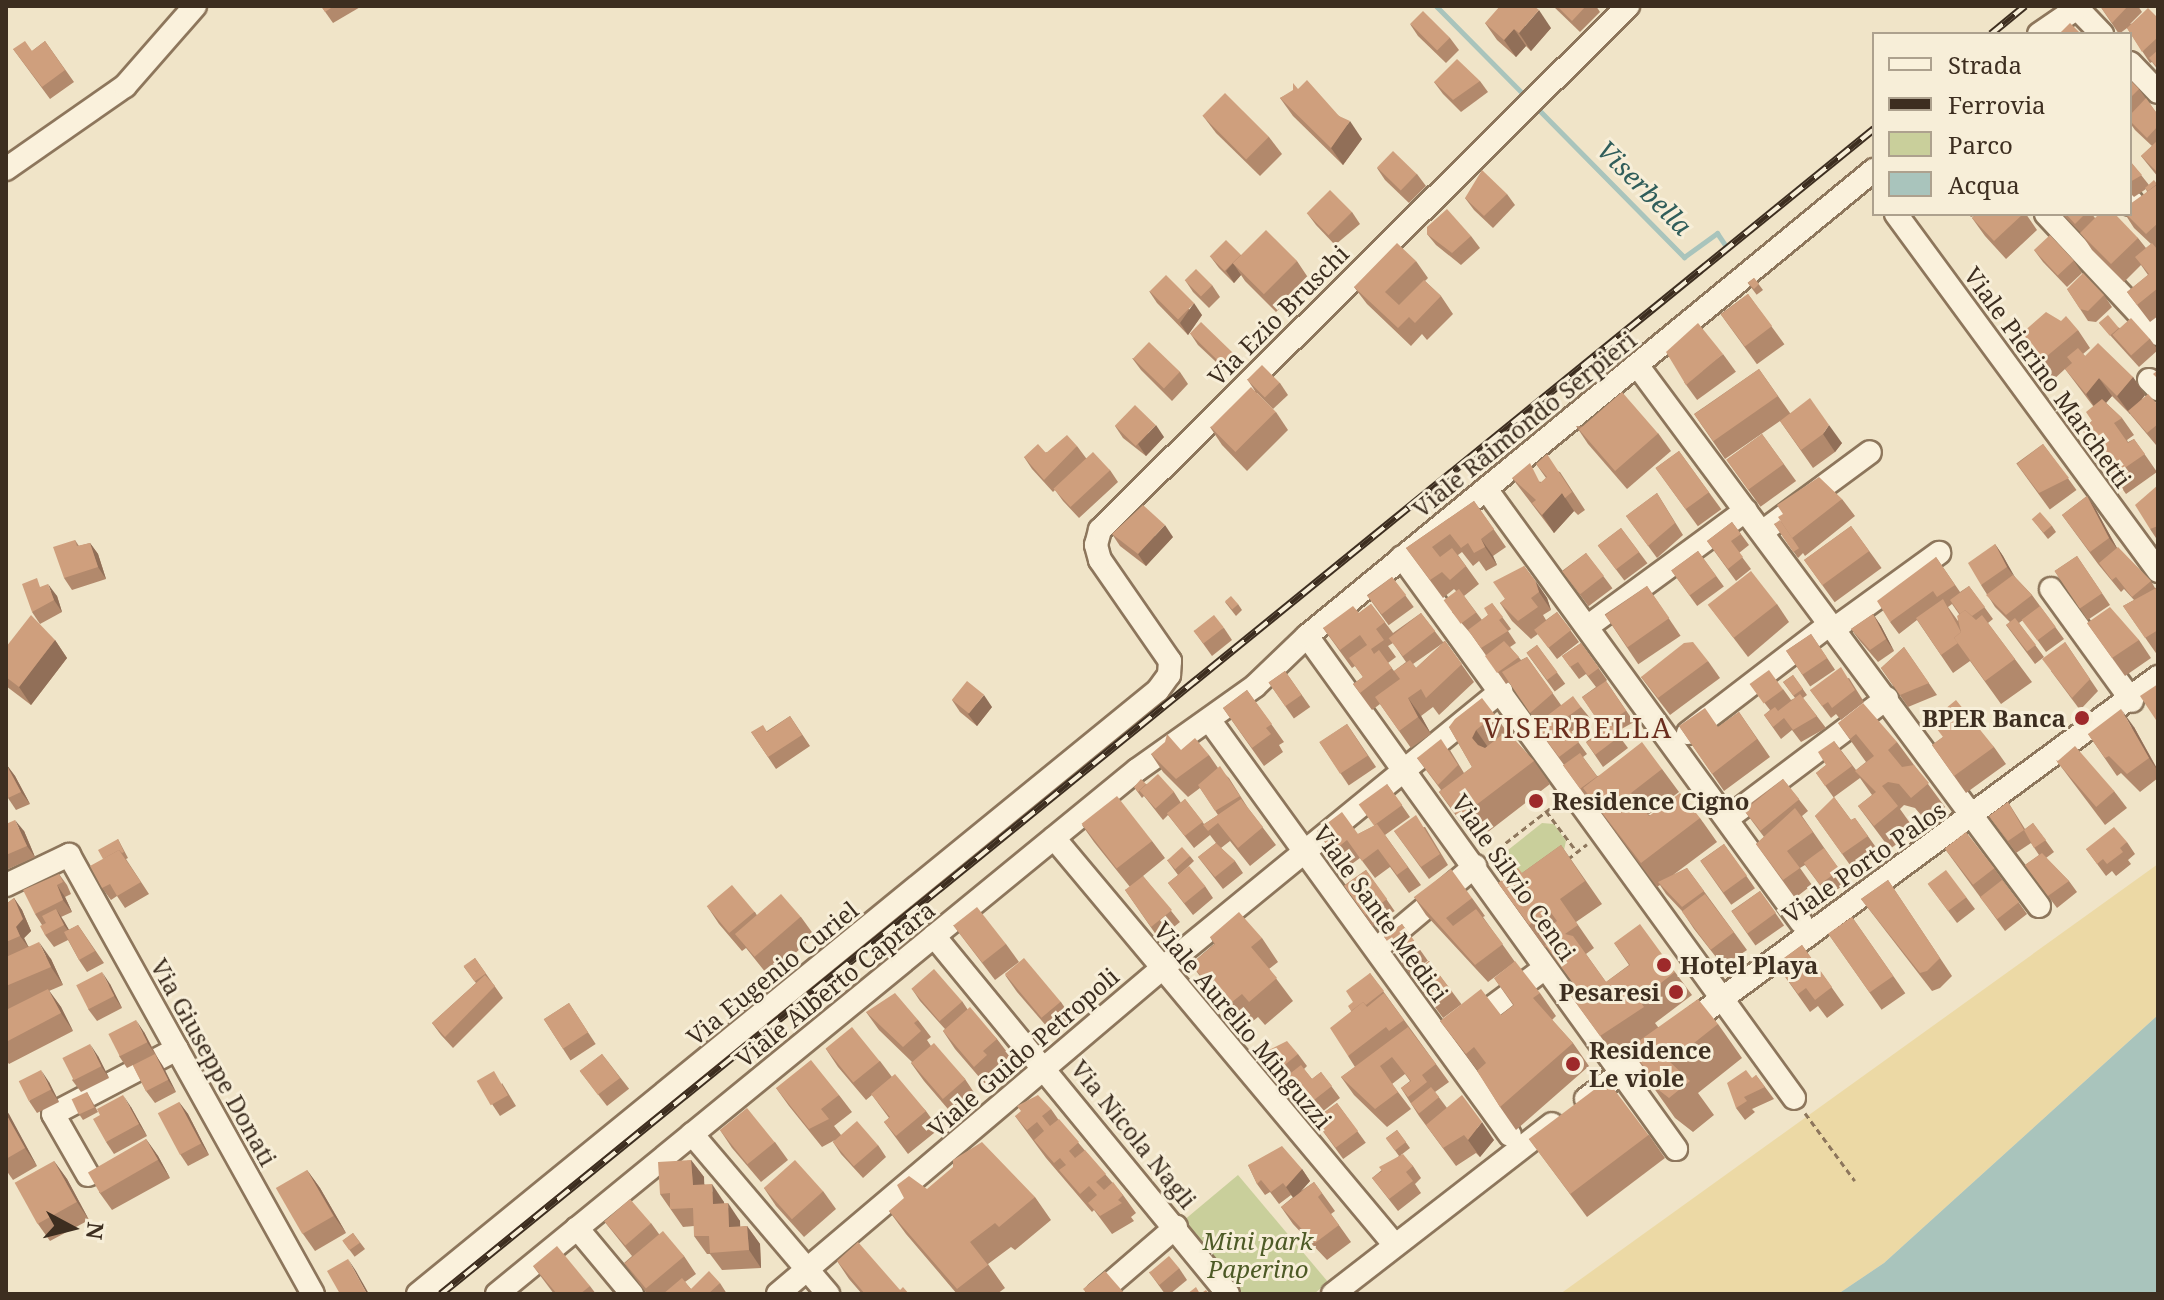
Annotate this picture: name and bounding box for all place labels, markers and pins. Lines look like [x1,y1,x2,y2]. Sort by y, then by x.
place label: BPER Banca [1922,704,2066,732]
marker: BPER Banca [2073,709,2091,727]
place label: Residence Cigno [1552,787,1749,815]
marker: Residence Cigno [1527,792,1545,810]
place label: Hotel Playa [1680,951,1819,979]
marker: Hotel Playa [1655,956,1673,974]
place label: Pesaresi [1559,978,1660,1006]
marker: Pesaresi [1667,983,1685,1001]
place label: Residence Le viole [1589,1036,1711,1092]
marker: Residence Le viole [1564,1055,1582,1073]

